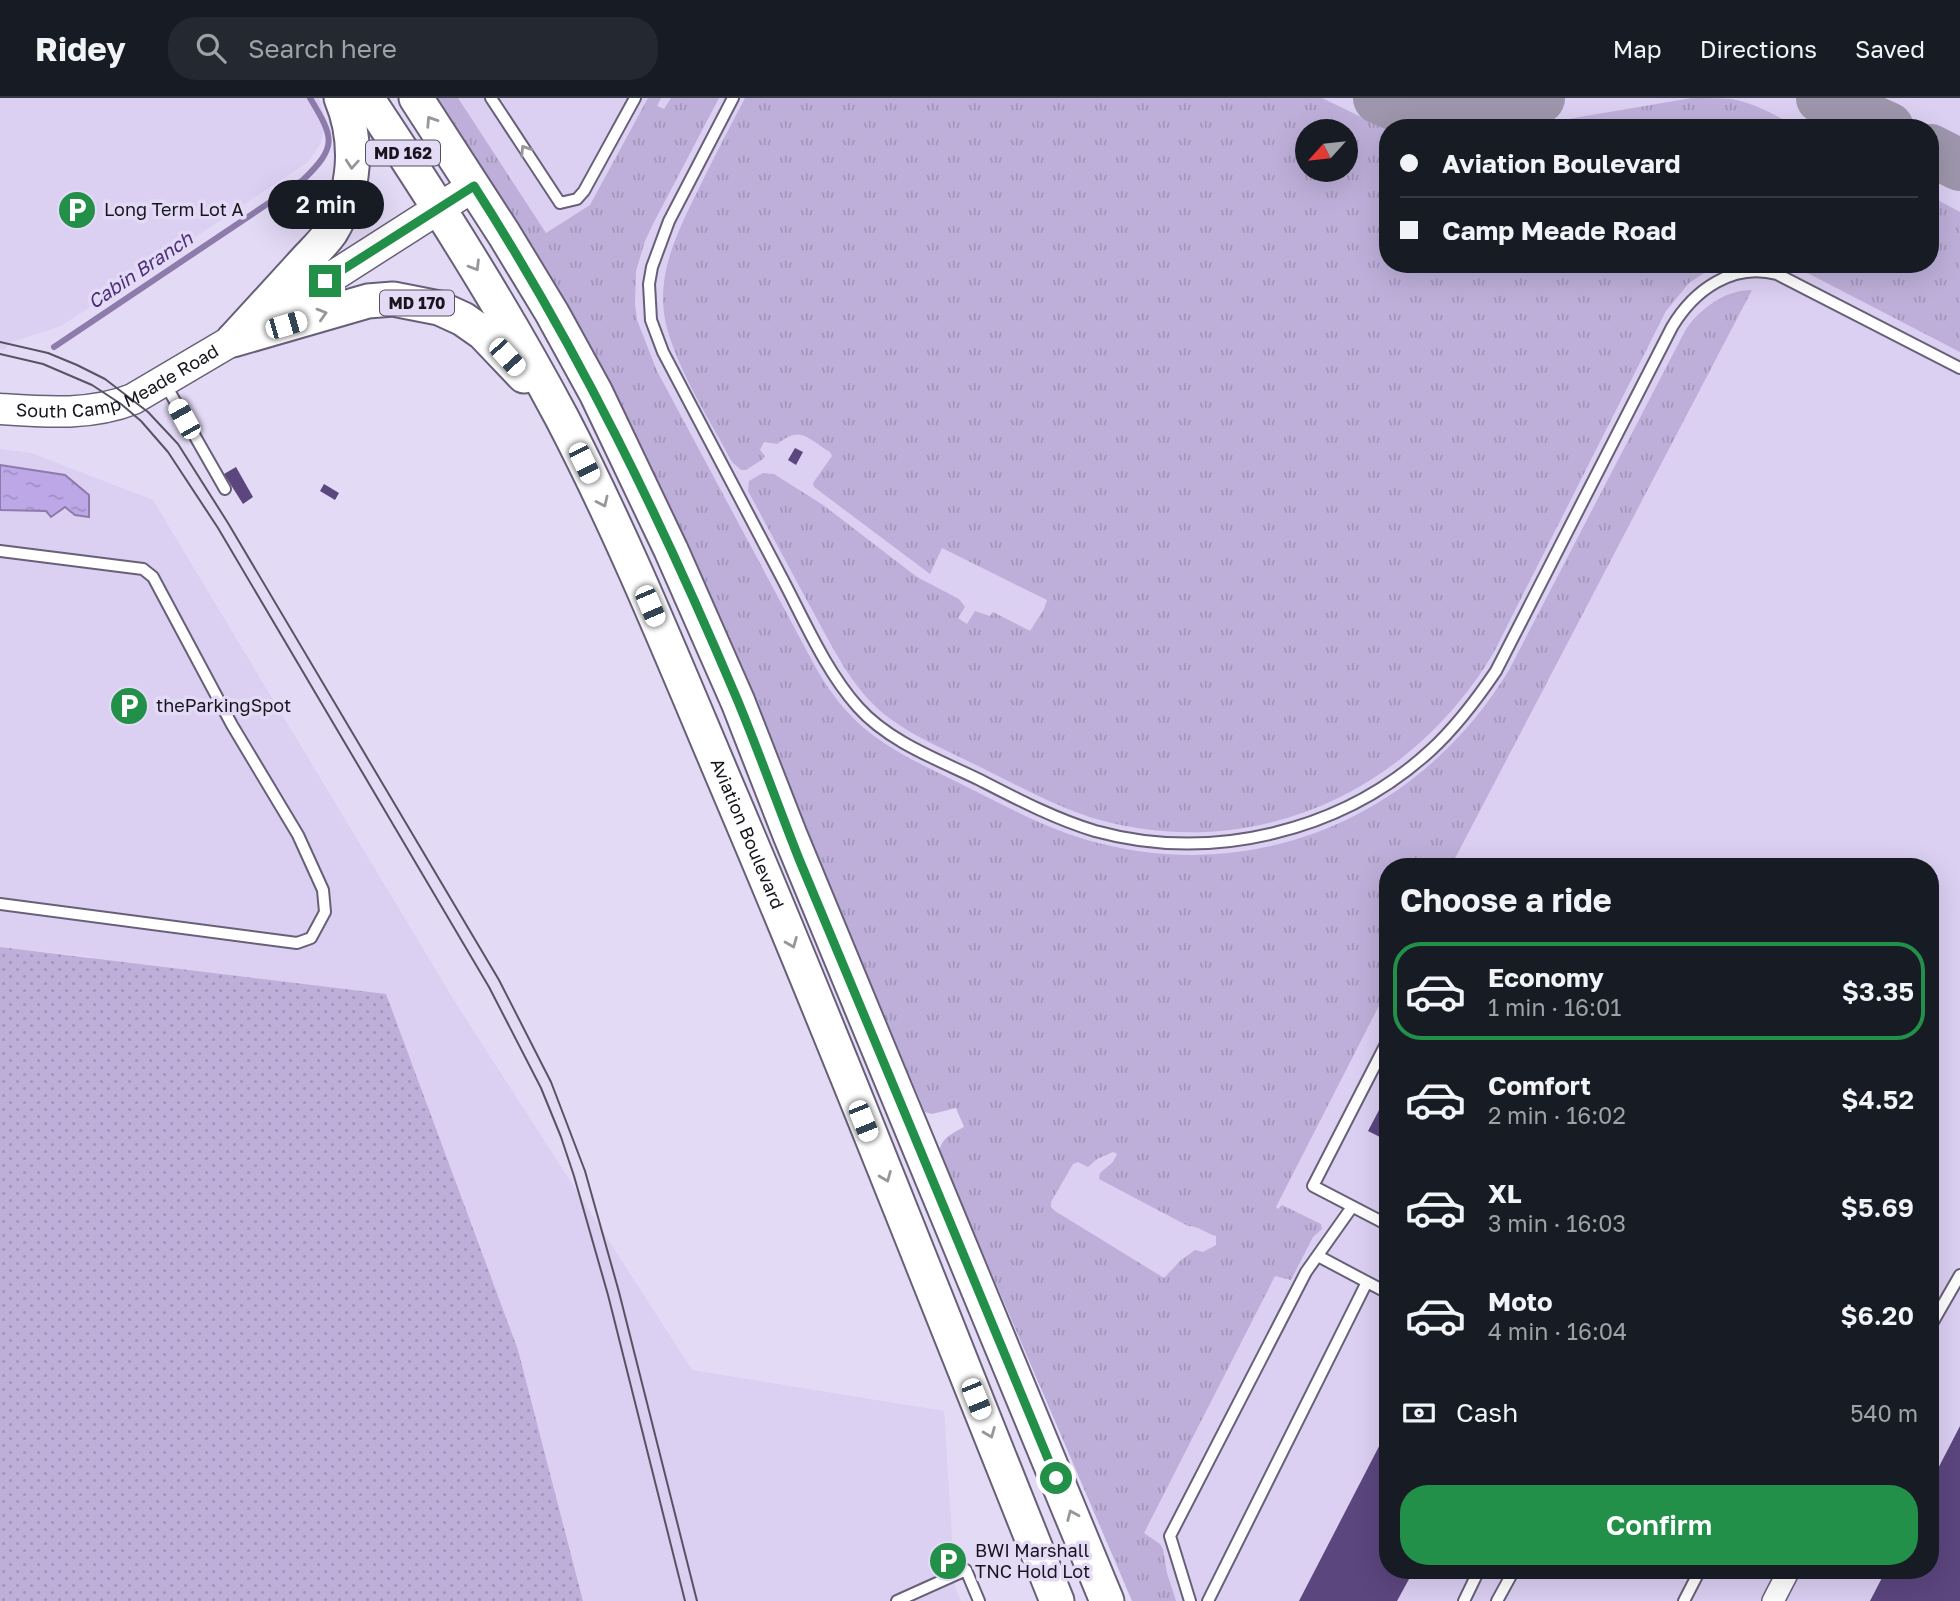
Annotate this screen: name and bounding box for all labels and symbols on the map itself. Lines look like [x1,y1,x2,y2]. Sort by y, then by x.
one-way arrow [426,116,439,129]
north arrow [1295,119,1358,182]
road number: MD 162 [366,140,440,166]
one-way arrow [521,145,534,158]
one-way arrow [345,159,360,170]
callout: 2 min [267,180,383,228]
parking icon: Long Term Lot A [56,189,98,231]
place label: Long Term Lot A [104,198,244,220]
water label: Cabin Branch [83,225,198,313]
one-way arrow [467,258,480,271]
route end [309,265,341,297]
road number: MD 170 [380,290,454,316]
one-way arrow [315,308,327,323]
car [263,309,310,341]
car [486,334,529,380]
street label: South Camp Meade Road [15,339,222,422]
car [165,396,204,442]
car [566,440,603,486]
one-way arrow [594,495,608,507]
car [633,583,668,629]
parking icon: theParkingSpot [108,685,150,727]
place label: theParkingSpot [156,694,291,716]
street label: Aviation Boulevard [706,755,789,912]
one-way arrow [783,936,797,948]
car [846,1098,881,1144]
one-way arrow [878,1169,892,1182]
car [959,1376,994,1422]
one-way arrow [981,1426,995,1438]
route start [1040,1462,1072,1494]
one-way arrow [1066,1510,1080,1522]
place label: BWI Marshall TNC Hold Lot [975,1539,1090,1582]
parking icon: BWI Marshall TNC Hold Lot [927,1540,969,1582]

